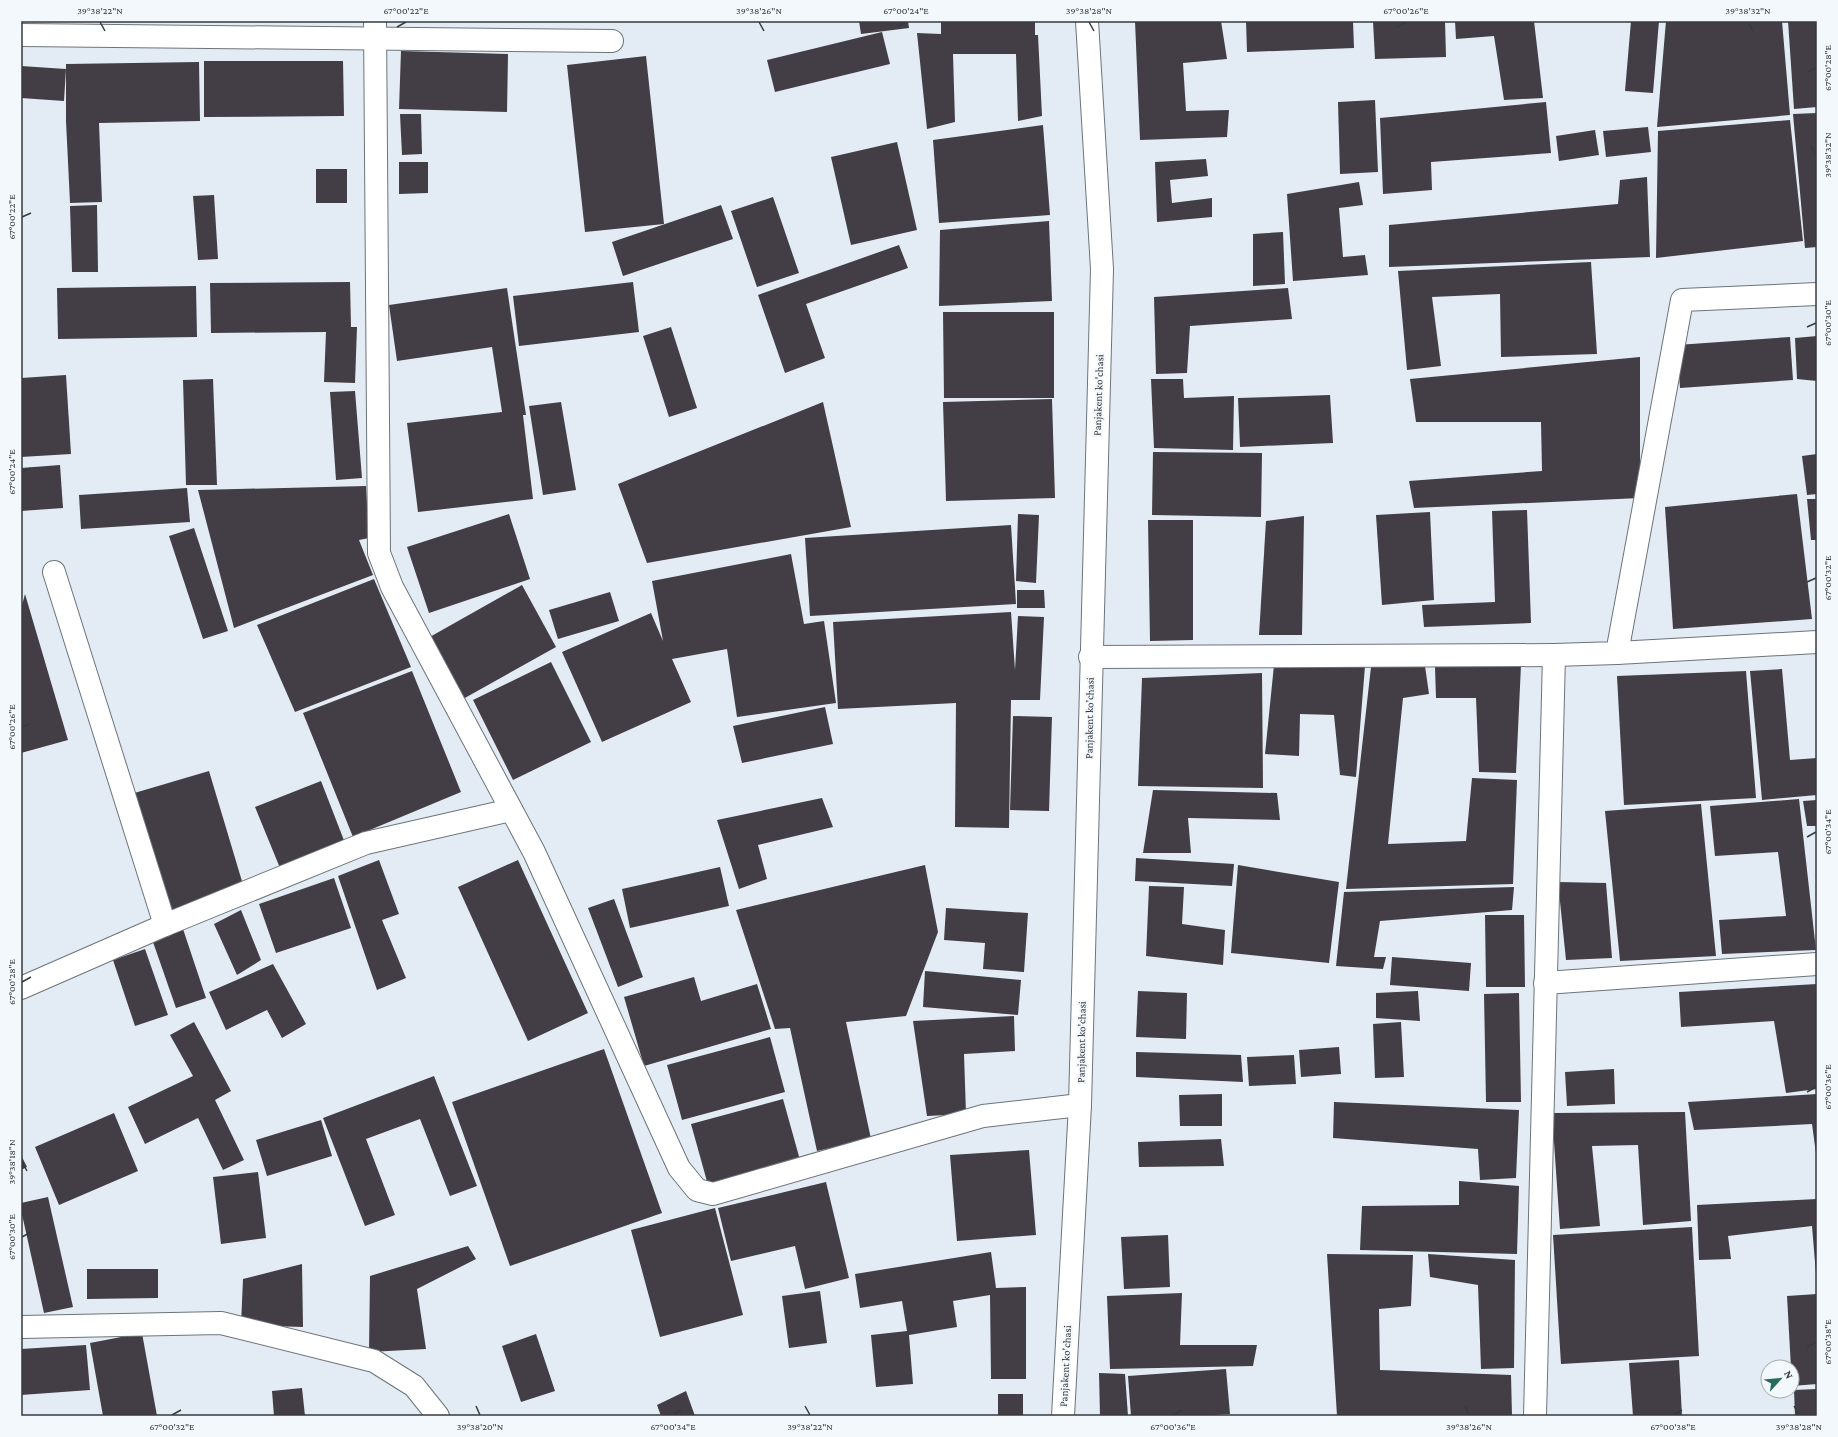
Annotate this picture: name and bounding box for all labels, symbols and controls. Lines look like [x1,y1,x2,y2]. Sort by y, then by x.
text: 39°38'22"N [77,5,123,16]
text: 67°00'22"E [383,5,429,16]
text: 39°38'26"N [736,5,782,16]
text: 67°00'24"E [883,5,929,16]
text: 39°38'28"N [1066,5,1113,16]
text: 67°00'26"E [1383,5,1429,16]
text: 39°38'32"N [1725,5,1771,16]
text: 67°00'28"E [1822,45,1833,91]
text: 39°38'32"N [1822,132,1833,178]
text: 67°00'22"E [6,194,17,240]
text: 67°00'30"E [1822,300,1833,346]
street label: Panjakent ko'chasi [1091,354,1106,436]
text: 67°00'24"E [6,449,17,495]
text: 67°00'32"E [1822,555,1833,600]
street label: Panjakent ko'chasi [1082,677,1097,759]
text: 67°00'26"E [6,704,17,750]
text: 67°00'34"E [1822,809,1833,855]
text: 67°00'28"E [6,959,17,1005]
street label: Panjakent ko'chasi [1074,1001,1089,1083]
text: 67°00'36"E [1822,1064,1833,1110]
text: 39°38'18"N [6,1139,17,1184]
text: 67°00'30"E [6,1214,17,1260]
text: 67°00'38"E [1822,1319,1833,1365]
street label: Panjakent ko'chasi [1057,1325,1074,1407]
north arrow [1760,1359,1800,1399]
text: N [1782,1368,1796,1381]
text: 67°00'32"E [150,1421,195,1432]
text: 39°38'20"N [457,1421,504,1432]
text: 67°00'34"E [650,1421,696,1432]
text: 39°38'22"N [787,1421,833,1432]
text: 67°00'36"E [1150,1421,1196,1432]
text: 39°38'26"N [1446,1421,1492,1432]
text: 67°00'38"E [1650,1421,1696,1432]
text: 39°38'28"N [1776,1421,1823,1432]

